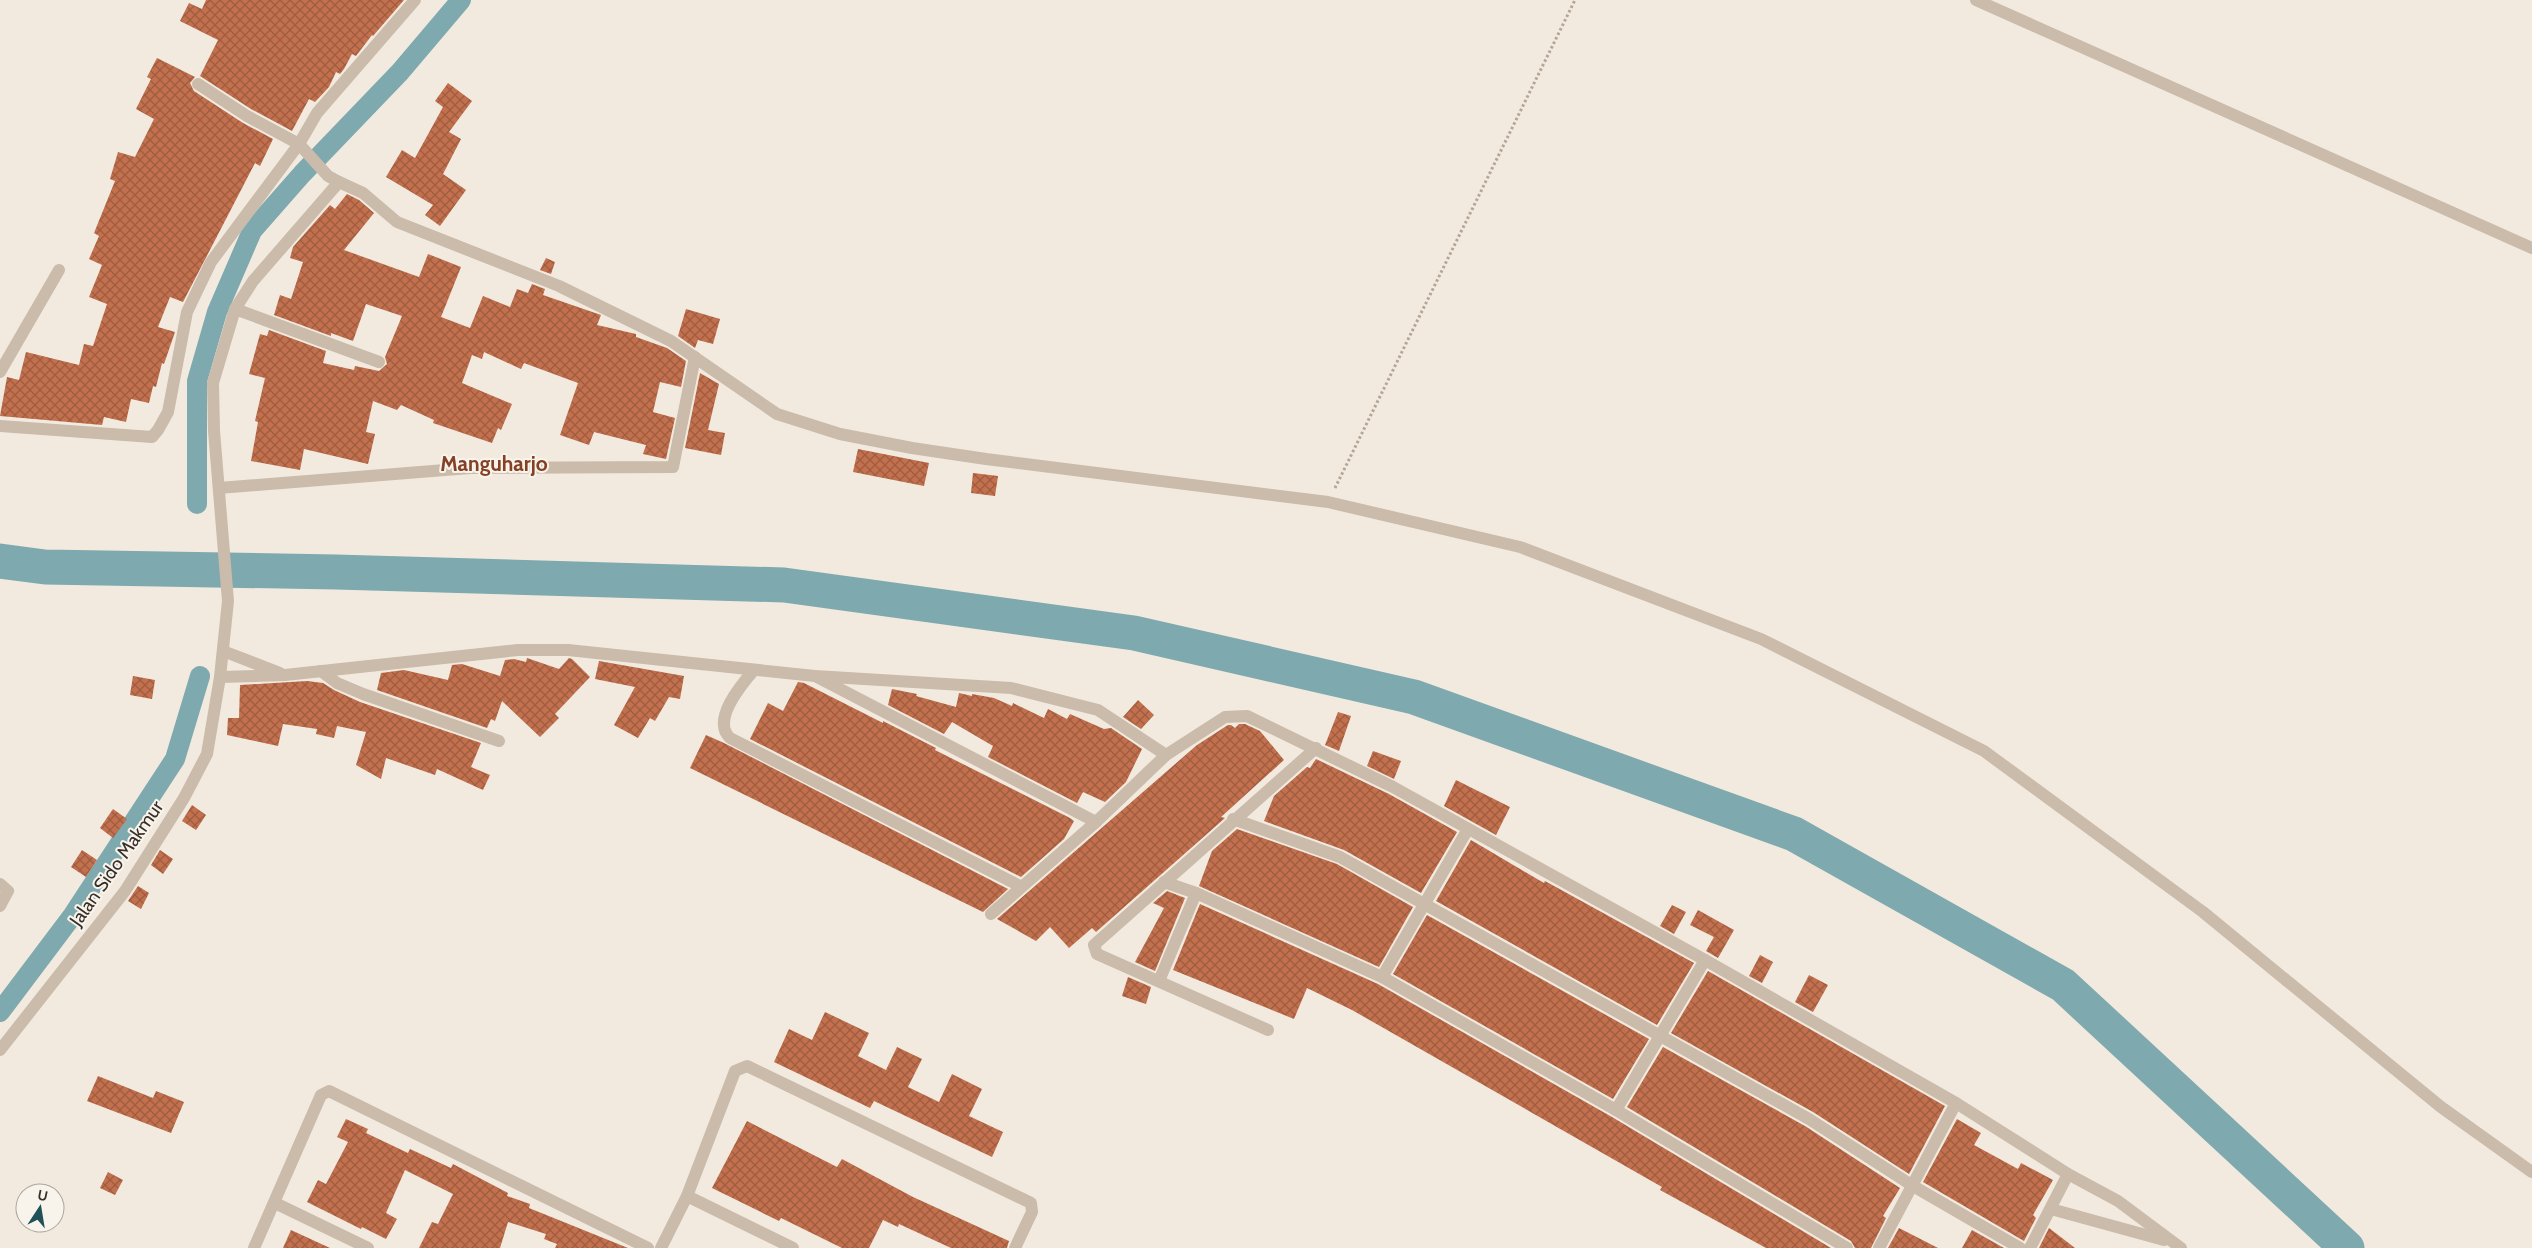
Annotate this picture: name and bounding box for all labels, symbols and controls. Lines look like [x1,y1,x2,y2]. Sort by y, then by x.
district label: Manguharjo [440,451,548,476]
street label: Jalan Sido Makmur [64,796,168,931]
north arrow [15,1183,65,1233]
text: U [36,1185,49,1205]

